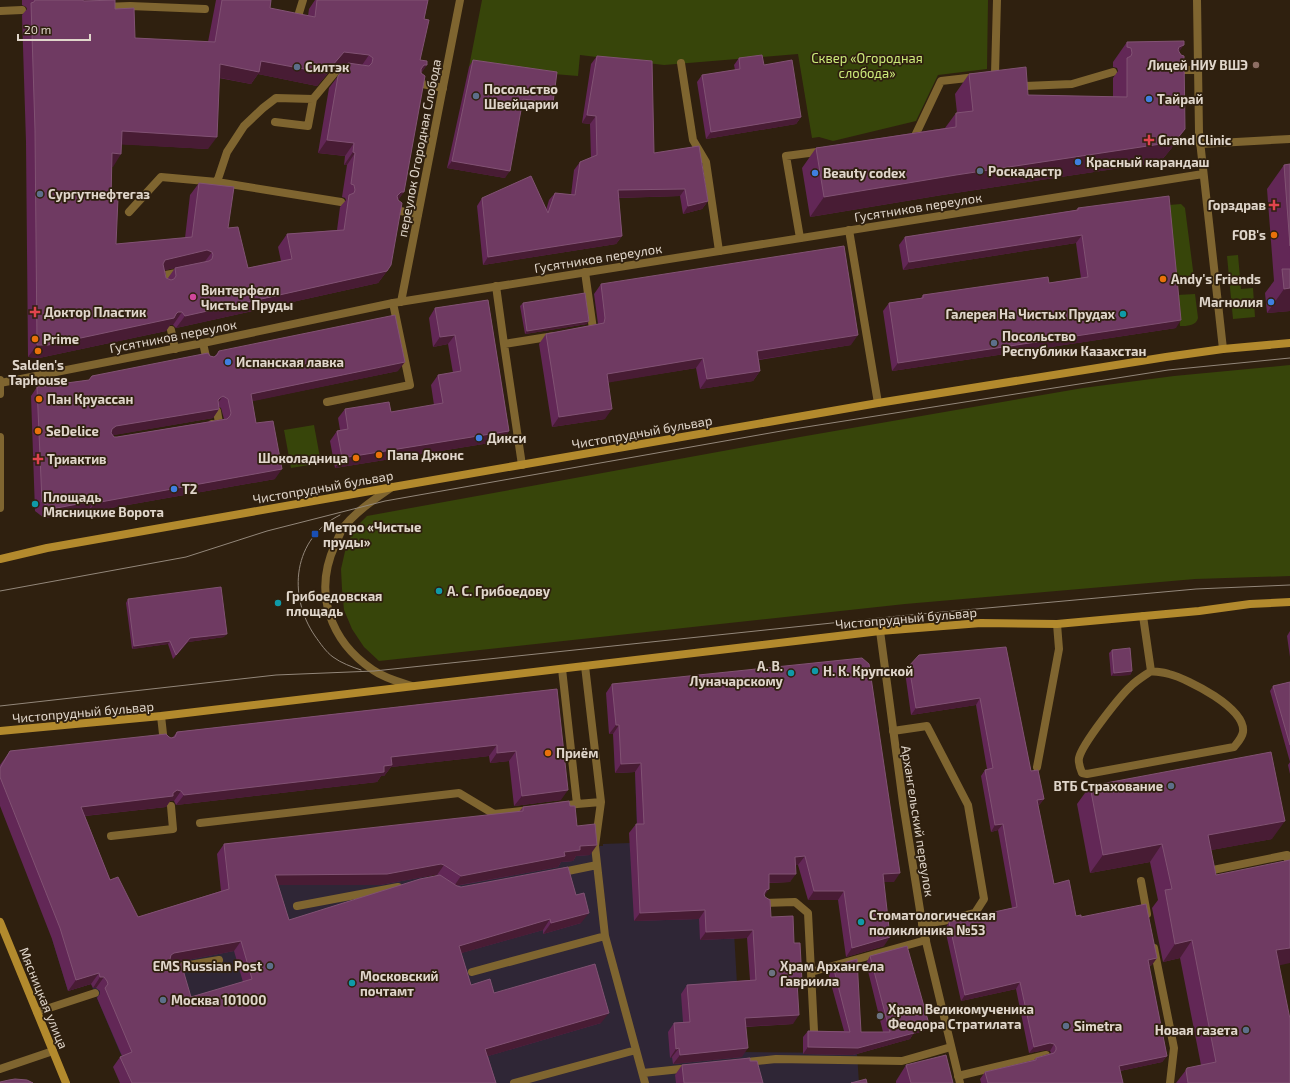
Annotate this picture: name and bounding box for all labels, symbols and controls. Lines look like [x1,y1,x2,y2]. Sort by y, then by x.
scale bar [18,16,90,42]
text: 20 m [24,22,51,36]
park label: Сквер «Огородная слобода» [811,50,923,81]
place label: Лицей НИУ ВШЭ [1147,57,1248,73]
street label: переулок Огородная Слобода [394,58,444,238]
place label: Силтэк [305,59,350,75]
marker: Лицей НИУ ВШЭ [1251,60,1261,70]
marker: Силтэк [292,62,302,72]
place label: Посольство Швейцарии [484,81,559,112]
marker: Посольство Швейцарии [471,91,481,101]
place label: Тайрай [1157,91,1203,107]
marker: Тайрай [1144,94,1154,104]
place label: Grand Clinic [1158,132,1232,148]
marker: Grand Clinic [1143,134,1155,146]
place label: Красный карандаш [1086,154,1210,170]
marker: Красный карандаш [1073,157,1083,167]
place label: Роскадастр [988,163,1062,179]
place label: Beauty codex [823,165,906,181]
marker: Роскадастр [975,166,985,176]
marker: Beauty codex [810,168,820,178]
place label: Сургутнефтегаз [48,186,150,202]
marker: Сургутнефтегаз [35,189,45,199]
street label: Гусятников переулок [853,189,983,225]
place label: Горздрав [1208,197,1266,213]
marker: Горздрав [1269,200,1279,210]
place label: FOB's [1232,227,1266,243]
marker: FOB's [1269,230,1279,240]
street label: Гусятников переулок [533,240,663,276]
place label: Andy's Friends [1171,271,1261,287]
marker: Andy's Friends [1158,274,1168,284]
place label: Винтерфелл Чистые Пруды [201,282,293,313]
marker: Винтерфелл Чистые Пруды [188,292,198,302]
place label: Магнолия [1199,294,1263,310]
marker: Магнолия [1266,297,1276,307]
place label: Доктор Пластик [44,304,147,320]
marker: Доктор Пластик [29,306,41,318]
place label: Галерея На Чистых Прудах [946,306,1116,322]
marker: Галерея На Чистых Прудах [1118,309,1128,319]
street label: Гусятников переулок [108,316,238,356]
place label: Посольство Республики Казахстан [1002,328,1147,359]
place label: Prime [43,331,79,347]
marker: Prime [30,334,40,344]
marker: Посольство Республики Казахстан [989,338,999,348]
marker: Salden's Taphouse [33,346,43,356]
place label: Испанская лавка [236,354,344,370]
place label: Salden's Taphouse [8,357,68,388]
marker: Испанская лавка [223,357,233,367]
place label: Пан Круассан [47,391,134,407]
marker: Пан Круассан [34,394,44,404]
street label: Чистопрудный бульвар [571,412,713,452]
place label: SeDelice [46,423,99,439]
marker: SeDelice [33,426,43,436]
place label: Дикси [487,430,526,446]
marker: Дикси [474,433,484,443]
place label: Папа Джонс [387,447,464,463]
place label: Шоколадница [258,450,348,466]
marker: Папа Джонс [374,450,384,460]
place label: Триактив [47,451,107,467]
marker: Триактив [32,453,44,465]
marker: Шоколадница [351,453,361,463]
street label: Чистопрудный бульвар [252,467,394,507]
place label: T2 [182,481,197,497]
marker: T2 [169,484,179,494]
place label: Площадь Мясницкие Ворота [43,489,164,520]
marker: Площадь Мясницкие Ворота [30,499,40,509]
place label: Метро «Чистые пруды» [323,519,421,550]
marker: Метро «Чистые пруды» [310,529,320,539]
place label: А. С. Грибоедову [447,583,551,599]
marker: А. С. Грибоедову [434,586,444,596]
place label: Грибоедовская площадь [286,588,382,619]
marker: Грибоедовская площадь [273,598,283,608]
street label: Чистопрудный бульвар [834,604,978,632]
place label: А. В. Луначарскому [690,658,784,689]
place label: Н. К. Крупской [823,663,913,679]
marker: Н. К. Крупской [810,666,820,676]
marker: А. В. Луначарскому [786,668,796,678]
street label: Чистопрудный бульвар [11,698,155,726]
street label: Архангельский переулок [898,744,938,898]
place label: Приём [556,745,598,761]
marker: Приём [543,748,553,758]
place label: ВТБ Страхование [1053,778,1163,794]
marker: ВТБ Страхование [1166,781,1176,791]
place label: Стоматологическая поликлиника №53 [869,907,996,938]
marker: Стоматологическая поликлиника №53 [856,917,866,927]
street label: Мясницкая улица [16,945,72,1051]
place label: EMS Russian Post [153,958,263,974]
place label: Храм Архангела Гавриила [780,958,884,989]
marker: EMS Russian Post [265,961,275,971]
place label: Московский почтамт [360,968,439,999]
marker: Храм Архангела Гавриила [767,968,777,978]
marker: Московский почтамт [347,978,357,988]
place label: Москва 101000 [171,992,266,1008]
marker: Москва 101000 [158,995,168,1005]
place label: Храм Великомученика Феодора Стратилата [888,1001,1034,1032]
marker: Храм Великомученика Феодора Стратилата [875,1011,885,1021]
place label: Simetra [1074,1018,1122,1034]
marker: Simetra [1061,1021,1071,1031]
place label: Новая газета [1155,1022,1238,1038]
marker: Новая газета [1241,1025,1251,1035]

